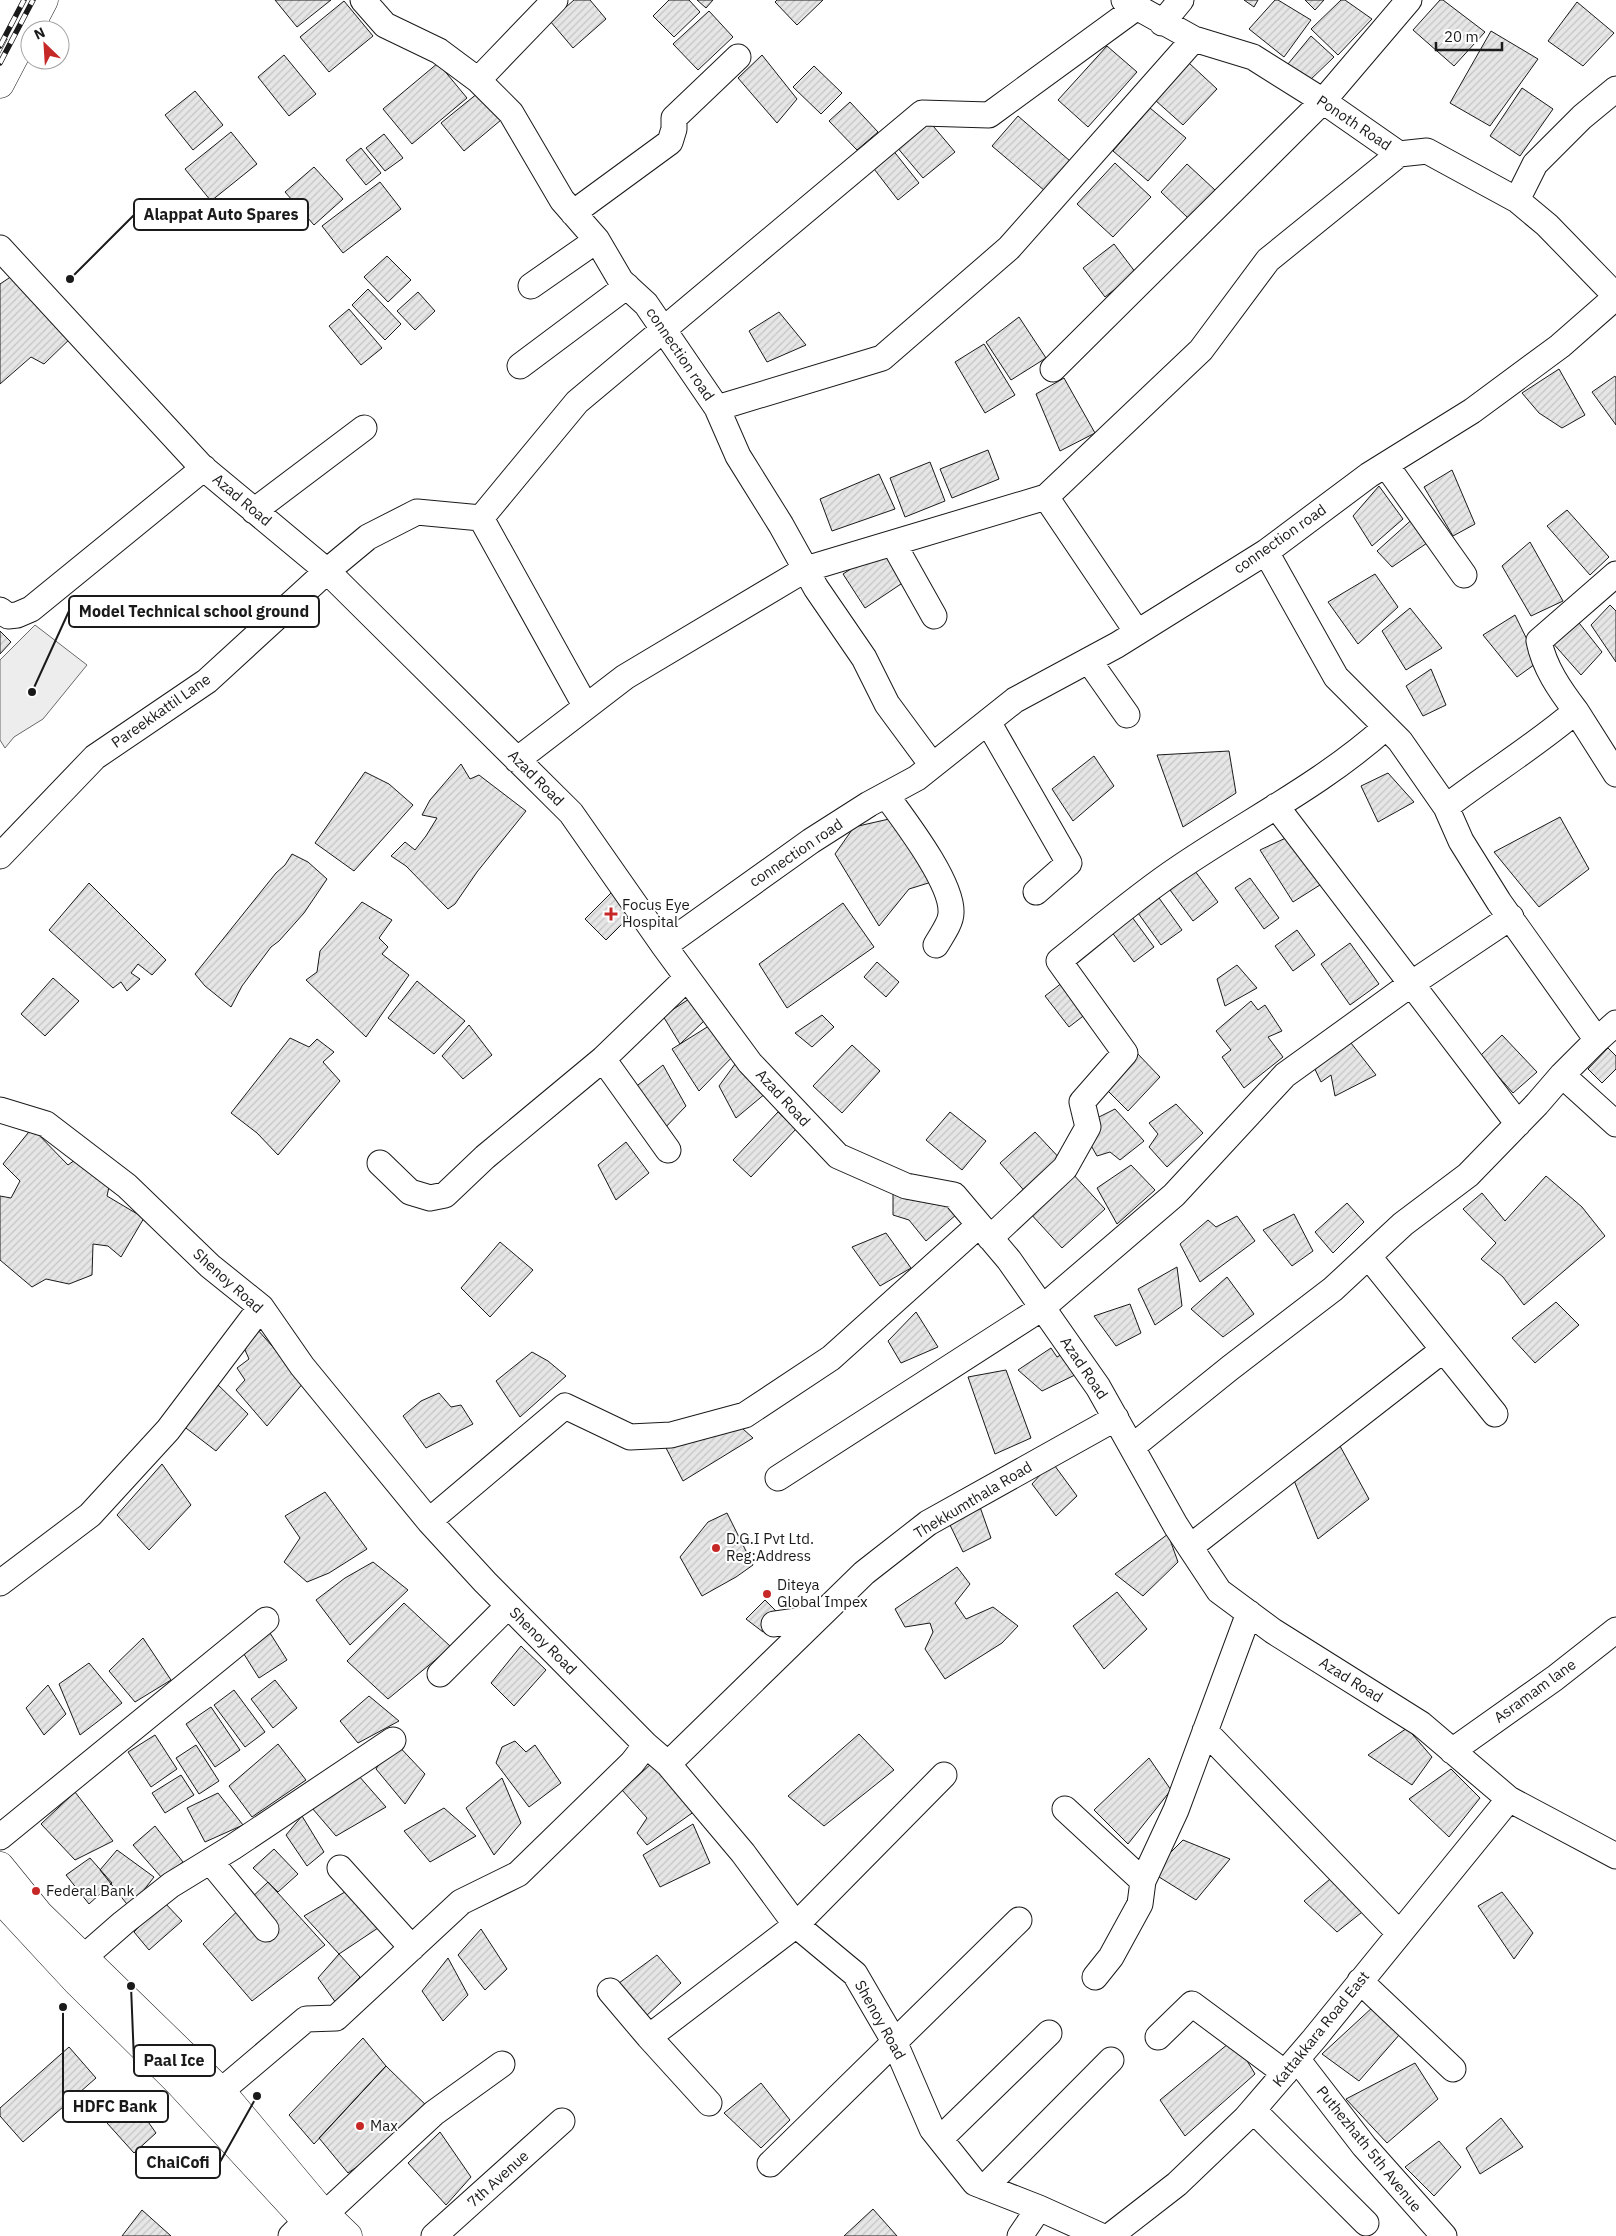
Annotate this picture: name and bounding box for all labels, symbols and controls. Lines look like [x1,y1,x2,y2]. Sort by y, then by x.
north arrow [20,20,70,70]
scale bar [1436,20,1502,52]
text: N [31,23,48,44]
text: 20 m [1444,27,1479,46]
street label: Ponoth Road [1313,91,1395,154]
callout: Alappat Auto Spares [134,199,308,230]
text: Alappat Auto Spares [144,204,298,224]
street label: connection road [642,303,719,404]
street label: Azad Road [209,469,276,530]
street label: connection road [1230,500,1330,578]
callout: Model Technical school ground [69,596,319,627]
text: Model Technical school ground [79,601,309,621]
street label: Pareekkattil Lane [107,669,214,752]
street label: Azad Road [504,746,568,810]
street label: connection road [745,814,846,891]
place label: Focus Eye Hospital [622,895,690,931]
marker: Focus Eye Hospital [604,907,618,921]
street label: Azad Road [752,1065,815,1130]
street label: Shenoy Road [189,1244,267,1317]
street label: Azad Road [1057,1333,1112,1403]
street label: Thekkumthala Road [910,1457,1035,1542]
place label: D.G.I Pvt Ltd. Reg:Address [726,1529,814,1565]
marker: D.G.I Pvt Ltd. Reg:Address [710,1542,722,1554]
place label: Diteya Global Impex [777,1575,868,1611]
marker: Diteya Global Impex [761,1588,773,1600]
street label: Shenoy Road [506,1603,581,1678]
street label: Azad Road [1316,1653,1387,1707]
street label: Asramam lane [1490,1654,1580,1727]
place label: Federal Bank [46,1881,135,1900]
marker: Federal Bank [30,1885,42,1897]
street label: Kattakkara Road East [1268,1967,1373,2090]
street label: Shenoy Road [851,1977,910,2063]
callout: Paal Ice [134,2045,215,2076]
text: Paal Ice [143,2050,205,2070]
street label: Puthezhath 5th Avenue [1313,2082,1426,2216]
callout: HDFC Bank [63,2091,168,2122]
text: HDFC Bank [73,2096,158,2116]
place label: Max [370,2116,398,2135]
marker: Max [354,2120,366,2132]
street label: 7th Avenue [463,2146,532,2211]
callout: ChaiCofi [136,2147,220,2178]
text: ChaiCofi [146,2152,210,2172]

